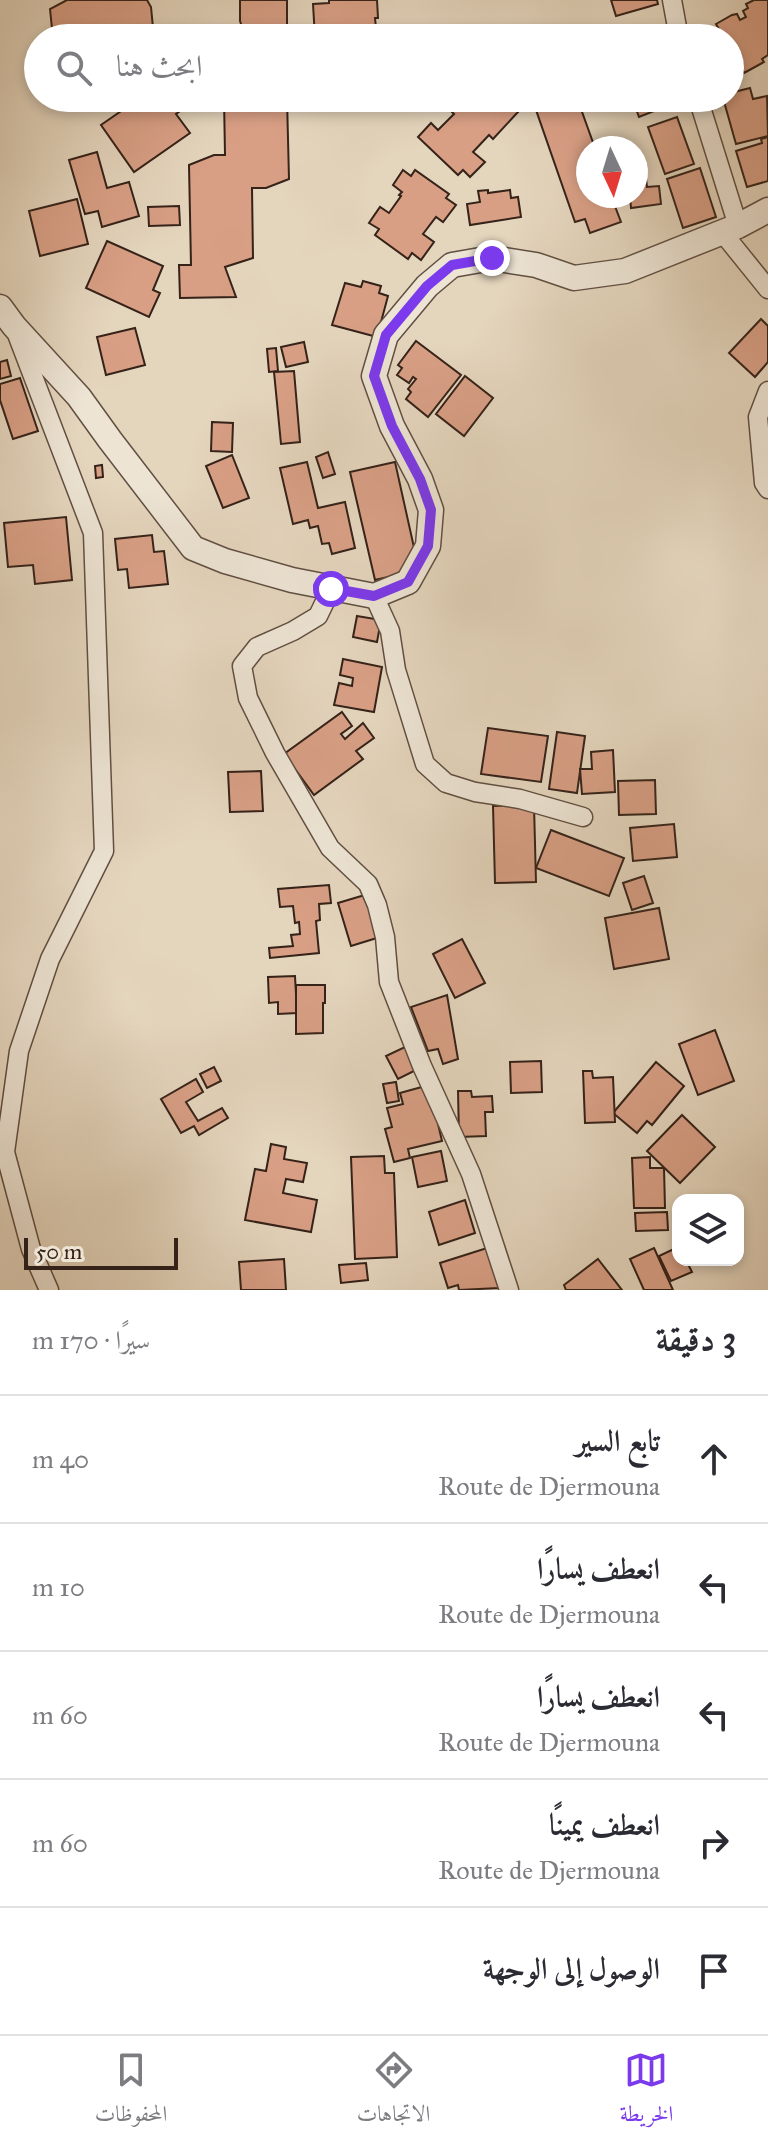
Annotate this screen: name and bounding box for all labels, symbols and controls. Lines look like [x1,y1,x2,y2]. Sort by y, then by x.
search box [24,24,744,112]
icon: search [52,46,96,90]
text: ابحث هنا [116,48,202,84]
north arrow [576,136,648,208]
route end [474,240,510,276]
route start [313,571,349,607]
map controls [672,1194,744,1266]
button: layers [672,1194,744,1266]
scale bar [24,1234,178,1270]
text: 50 m [36,1238,82,1265]
text: 3 دقيقة [656,1318,736,1359]
text: سيرًا · 170 m [32,1324,150,1356]
text: تابع السير [575,1423,660,1459]
icon: ahead [692,1437,736,1481]
text: 40 m [32,1443,89,1475]
text: Route de Djermouna [438,1470,660,1502]
text: انعطف يسارًا [537,1551,660,1587]
icon: left [692,1565,736,1609]
text: 10 m [32,1571,85,1603]
text: Route de Djermouna [438,1598,660,1630]
text: انعطف يسارًا [537,1679,660,1715]
icon: left [692,1693,736,1737]
text: 60 m [32,1699,88,1731]
text: Route de Djermouna [438,1726,660,1758]
text: انعطف يمينًا [549,1807,660,1843]
icon: right [692,1821,736,1865]
text: 60 m [32,1827,88,1859]
text: Route de Djermouna [438,1854,660,1886]
icon: arrive [692,1949,736,1993]
text: الوصول إلى الوجهة [483,1951,660,1987]
tab: المحفوظات [95,2048,167,2135]
tab: الاتجاهات [357,2048,430,2135]
tab: الخريطة [620,2048,673,2135]

